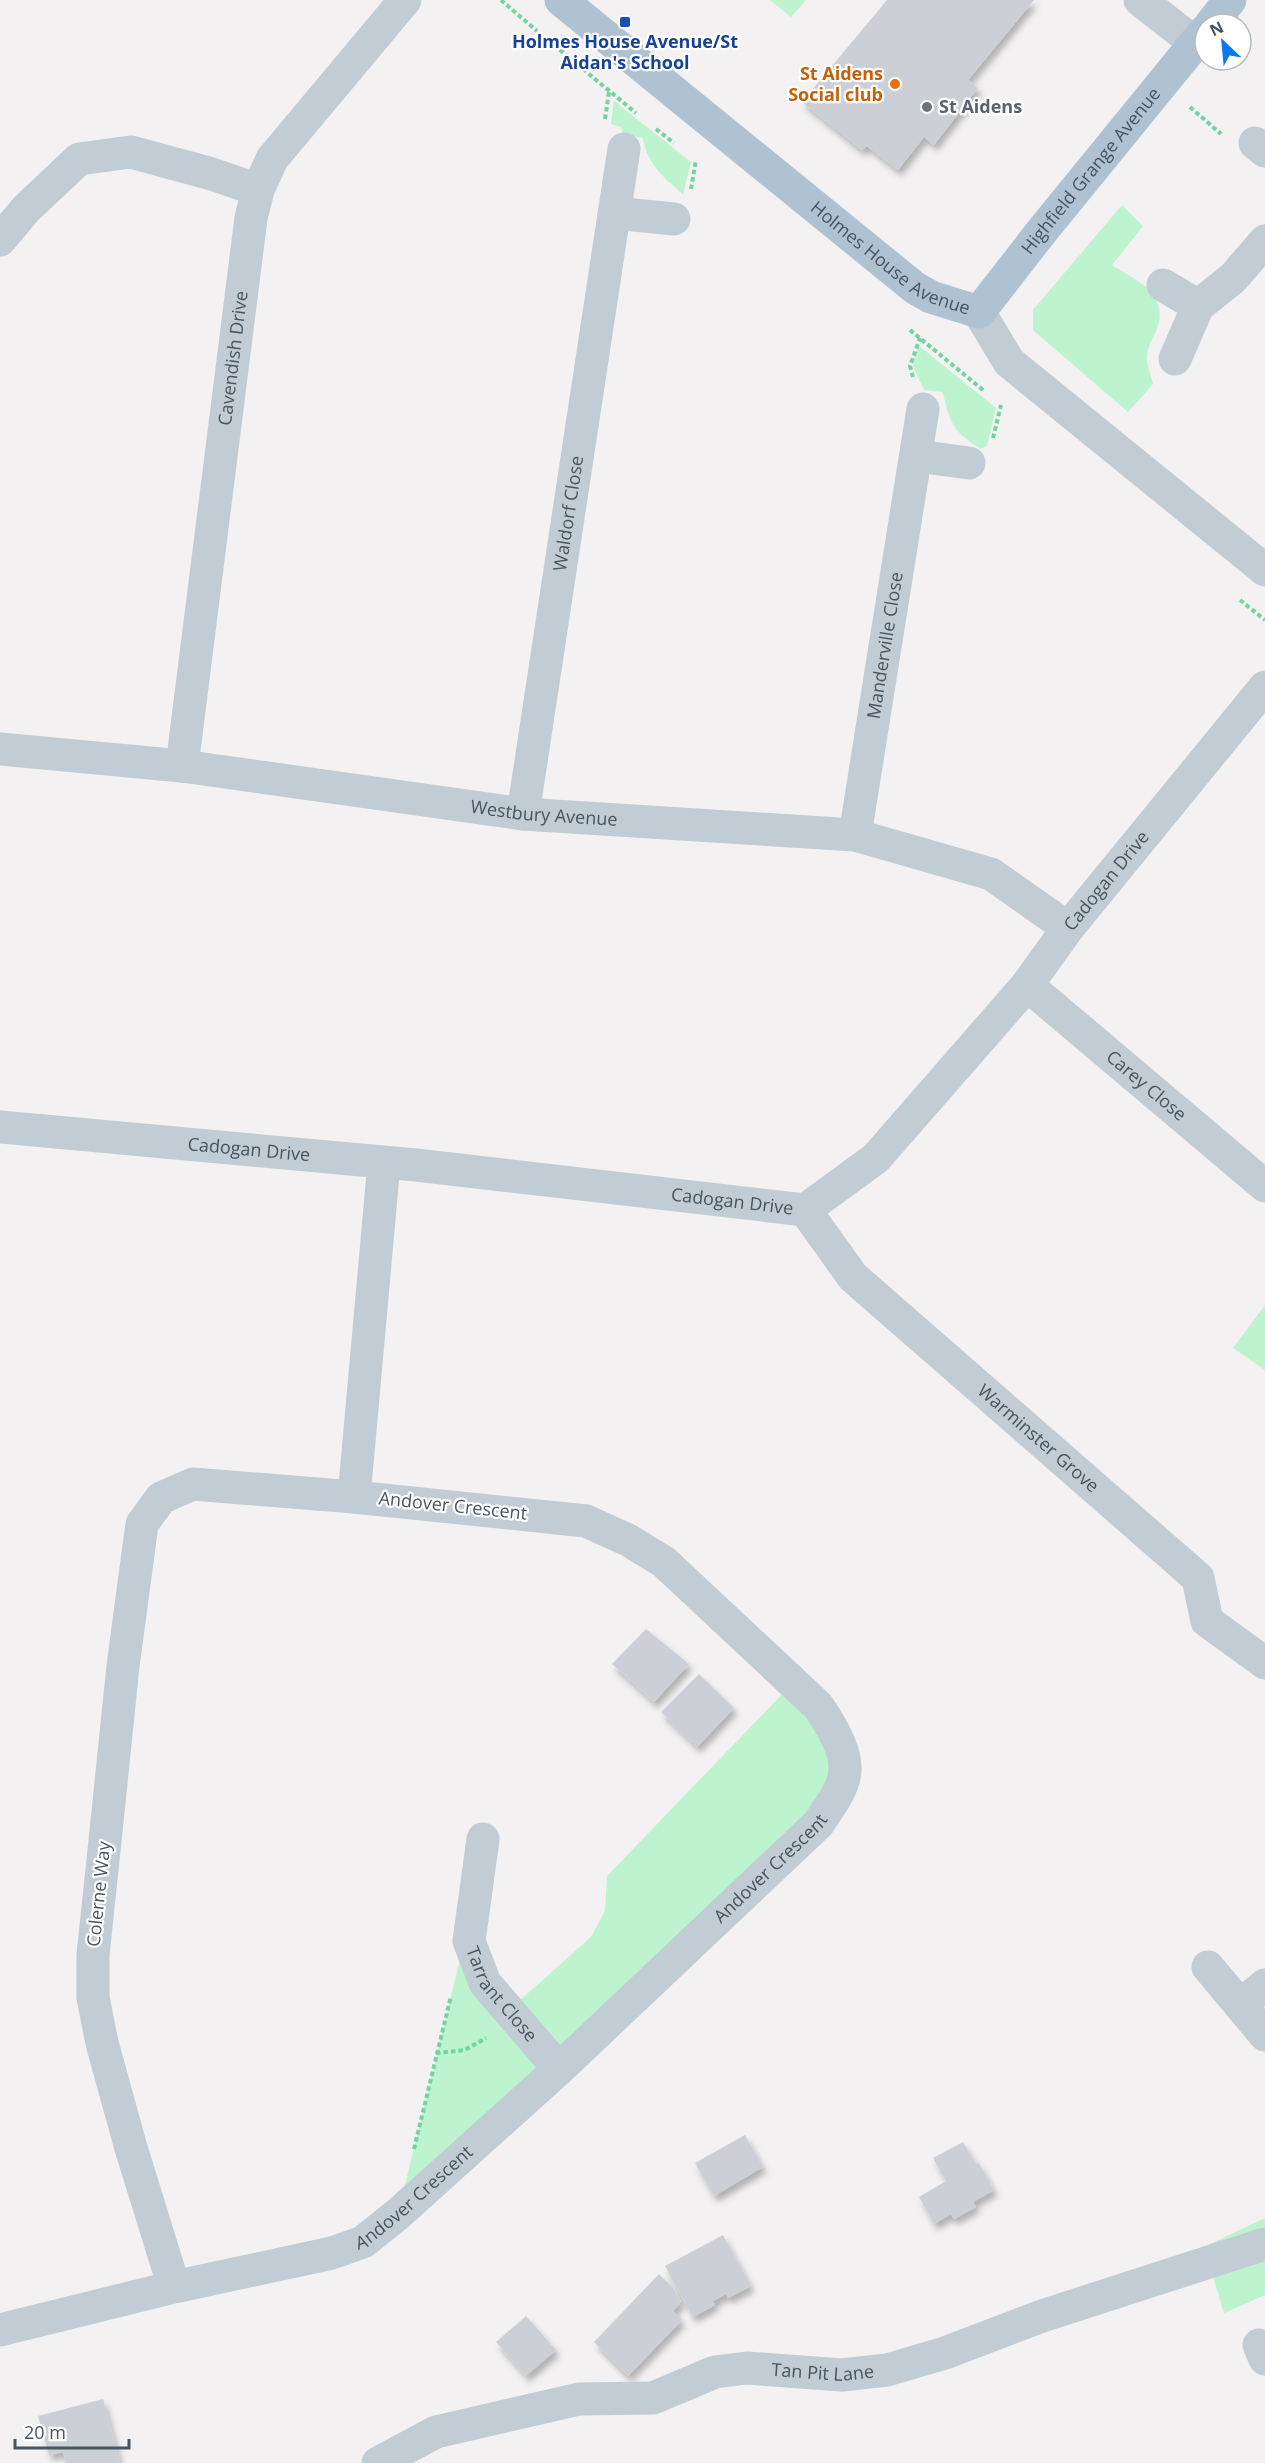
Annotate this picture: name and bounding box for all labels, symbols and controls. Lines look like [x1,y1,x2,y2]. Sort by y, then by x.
north arrow [1193,12,1253,72]
marker: Holmes House Avenue/St Aidan's School [618,15,632,29]
text: N [1206,16,1227,41]
place label: Holmes House Avenue/St Aidan's School [512,29,738,74]
place label: St Aidens Social club [788,61,883,106]
marker: St Aidens Social club [888,77,902,91]
street label: Highfield Grange Avenue [1015,82,1165,259]
place label: St Aidens [939,94,1022,118]
marker: St Aidens [920,100,934,114]
street label: Holmes House Avenue [806,195,973,320]
street label: Cavendish Drive [212,289,253,427]
street label: Waldorf Close [547,454,588,573]
street label: Manderville Close [861,570,908,721]
street label: Westbury Avenue [469,794,618,831]
street label: Cadogan Drive [1058,825,1154,935]
street label: Carey Close [1102,1044,1192,1126]
street label: Cadogan Drive [187,1131,311,1166]
street label: Cadogan Drive [670,1182,795,1220]
street label: Warminster Grove [973,1378,1105,1497]
street label: Andover Crescent [378,1485,528,1525]
street label: Andover Crescent [708,1809,833,1928]
street label: Colerne Way [81,1839,116,1948]
street label: Tarrant Close [461,1943,543,2046]
street label: Andover Crescent [352,2139,477,2255]
street label: Tan Pit Lane [771,2357,875,2386]
scale bar [15,2412,129,2450]
text: 20 m [24,2420,66,2444]

